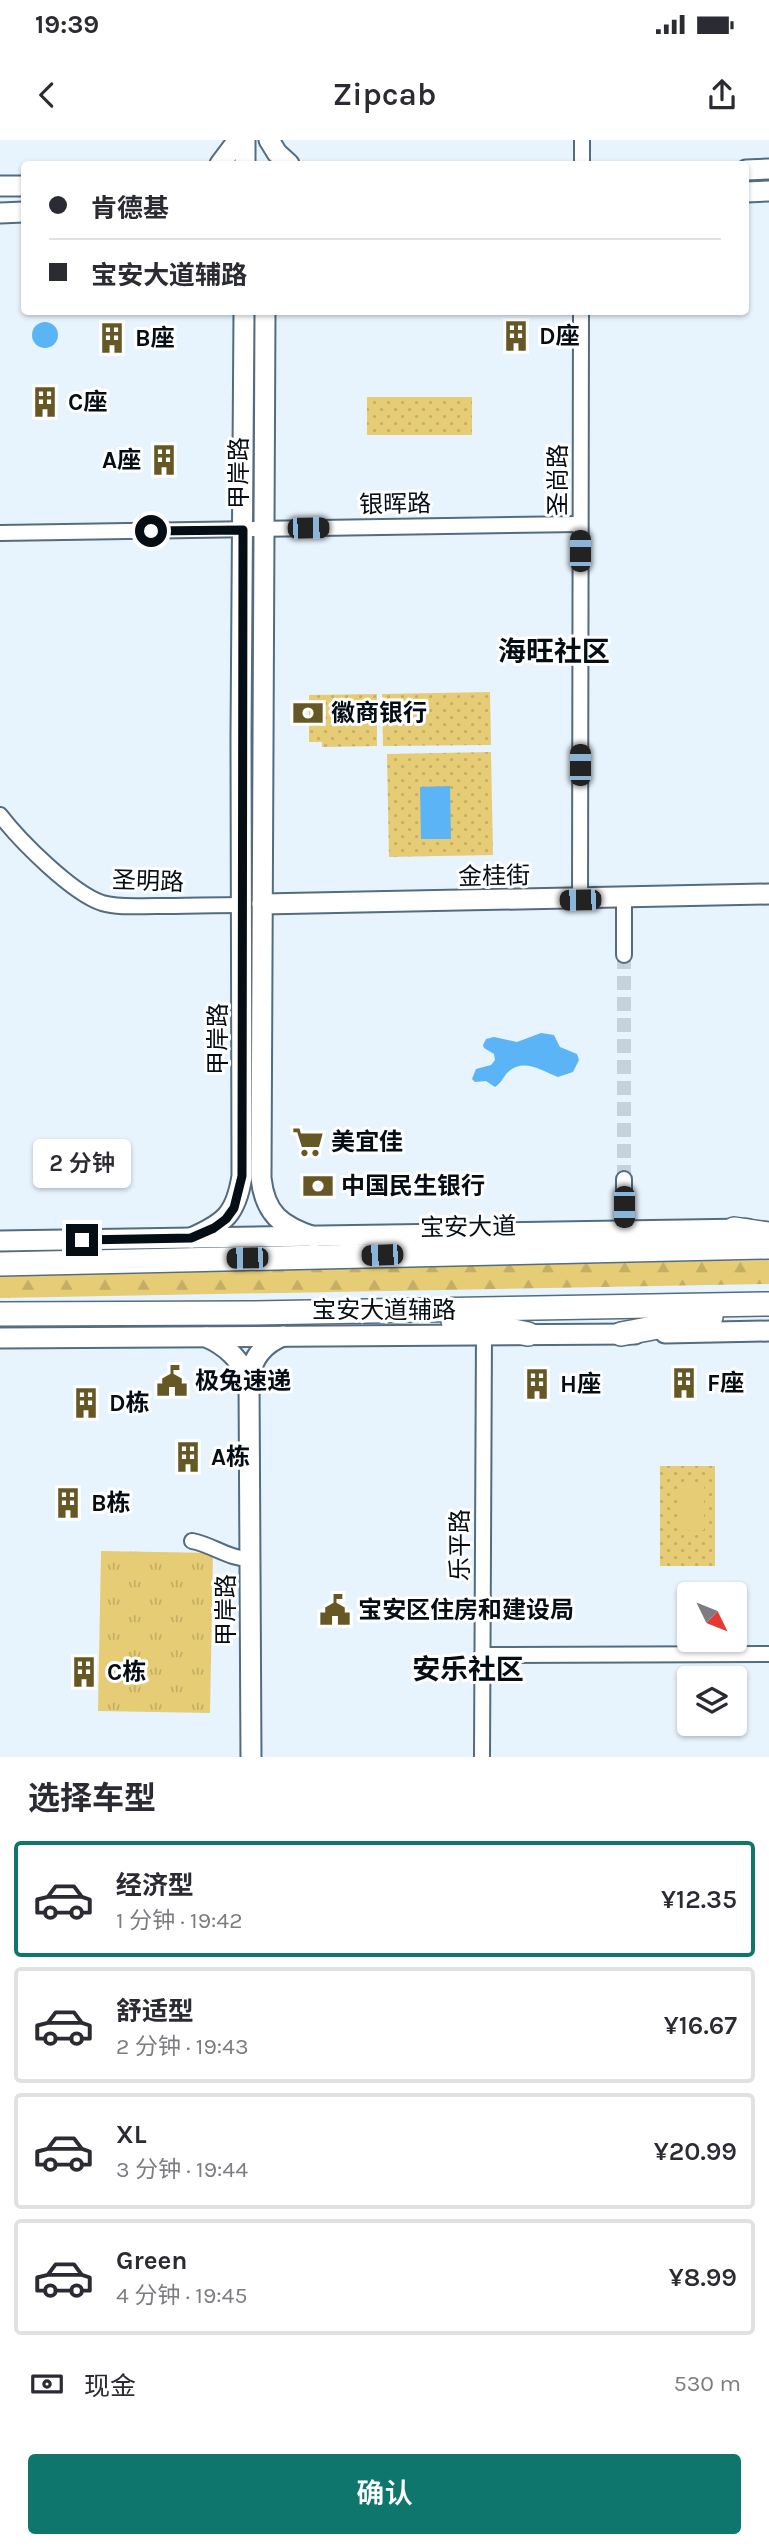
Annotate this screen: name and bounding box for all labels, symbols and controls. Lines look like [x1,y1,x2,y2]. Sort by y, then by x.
text: 19:39 [35,9,99,40]
icon: back [28,76,66,114]
text: Zipcab [332,76,437,113]
icon: share [703,76,741,114]
text: 肯德基 [91,193,169,224]
text: 宝安大道辅路 [91,260,247,291]
building icon: D座 [499,319,533,353]
building icon: B座 [95,321,129,355]
place label: D座 [539,322,579,350]
place label: B座 [135,324,175,352]
building icon: C座 [28,385,62,419]
place label: C座 [68,388,107,416]
street label: 甲岸路 [225,437,253,509]
building icon: A座 [147,443,181,477]
street label: 圣尚路 [544,444,572,516]
place label: A座 [102,446,141,474]
street label: 银晖路 [359,489,431,519]
route start [135,515,167,547]
car [287,517,330,539]
car [570,530,591,572]
district label: 海旺社区 [498,635,610,668]
bank icon: 徽商银行 [291,696,325,730]
place label: 徽商银行 [331,699,427,727]
car [570,744,591,786]
street label: 金桂街 [458,861,530,891]
street label: 圣明路 [112,866,184,896]
car [559,889,602,911]
street label: 甲岸路 [204,1003,232,1075]
supermarket icon: 美宜佳 [291,1125,325,1159]
place label: 美宜佳 [331,1128,403,1156]
callout: 2 分钟 [33,1138,131,1188]
text: 2 分钟 [49,1150,115,1177]
bank icon: 中国民生银行 [301,1169,335,1203]
place label: 中国民生银行 [341,1172,485,1200]
car [614,1186,635,1228]
street label: 宝安大道 [420,1212,516,1242]
route end [66,1224,98,1256]
car [361,1244,404,1266]
car [226,1247,269,1269]
street label: 宝安大道辅路 [312,1296,456,1324]
public building icon: 极兔速递 [155,1364,189,1398]
building icon: F座 [667,1366,701,1400]
place label: 极兔速递 [195,1367,291,1395]
building icon: H座 [520,1367,554,1401]
place label: F座 [707,1369,744,1397]
place label: H座 [560,1370,601,1398]
building icon: D栋 [69,1386,103,1420]
place label: D栋 [109,1389,149,1417]
building icon: A栋 [171,1440,205,1474]
place label: A栋 [211,1443,250,1471]
building icon: B栋 [51,1486,85,1520]
place label: B栋 [91,1489,131,1517]
street label: 乐平路 [446,1509,474,1581]
street label: 甲岸路 [212,1574,240,1646]
north arrow [677,1582,747,1652]
map controls [677,1582,747,1736]
public building icon: 宝安区住房和建设局 [318,1593,352,1627]
place label: 宝安区住房和建设局 [358,1596,574,1624]
district label: 安乐社区 [412,1653,524,1686]
building icon: C栋 [67,1655,101,1689]
place label: C栋 [107,1658,146,1686]
button: layers [677,1666,747,1736]
text: 选择车型 [28,1780,156,1817]
icon: car [32,1868,95,1931]
text: 经济型 [116,1870,194,1901]
text: ¥12.35 [661,1884,737,1915]
text: 1 分钟 · 19:42 [116,1907,243,1934]
icon: car [32,1994,95,2057]
text: 舒适型 [116,1996,194,2027]
text: ¥16.67 [664,2010,737,2041]
text: 2 分钟 · 19:43 [116,2033,249,2060]
text: XL [116,2119,147,2150]
icon: car [32,2120,95,2183]
text: ¥20.99 [654,2136,737,2167]
text: 3 分钟 · 19:44 [116,2156,248,2183]
text: Green [116,2245,188,2276]
icon: car [32,2246,95,2309]
text: ¥8.99 [669,2262,737,2293]
text: 4 分钟 · 19:45 [116,2282,247,2309]
icon: cash [28,2365,66,2403]
text: 530 m [674,2370,741,2397]
text: 现金 [84,2371,136,2402]
button: 确认 [28,2454,741,2534]

